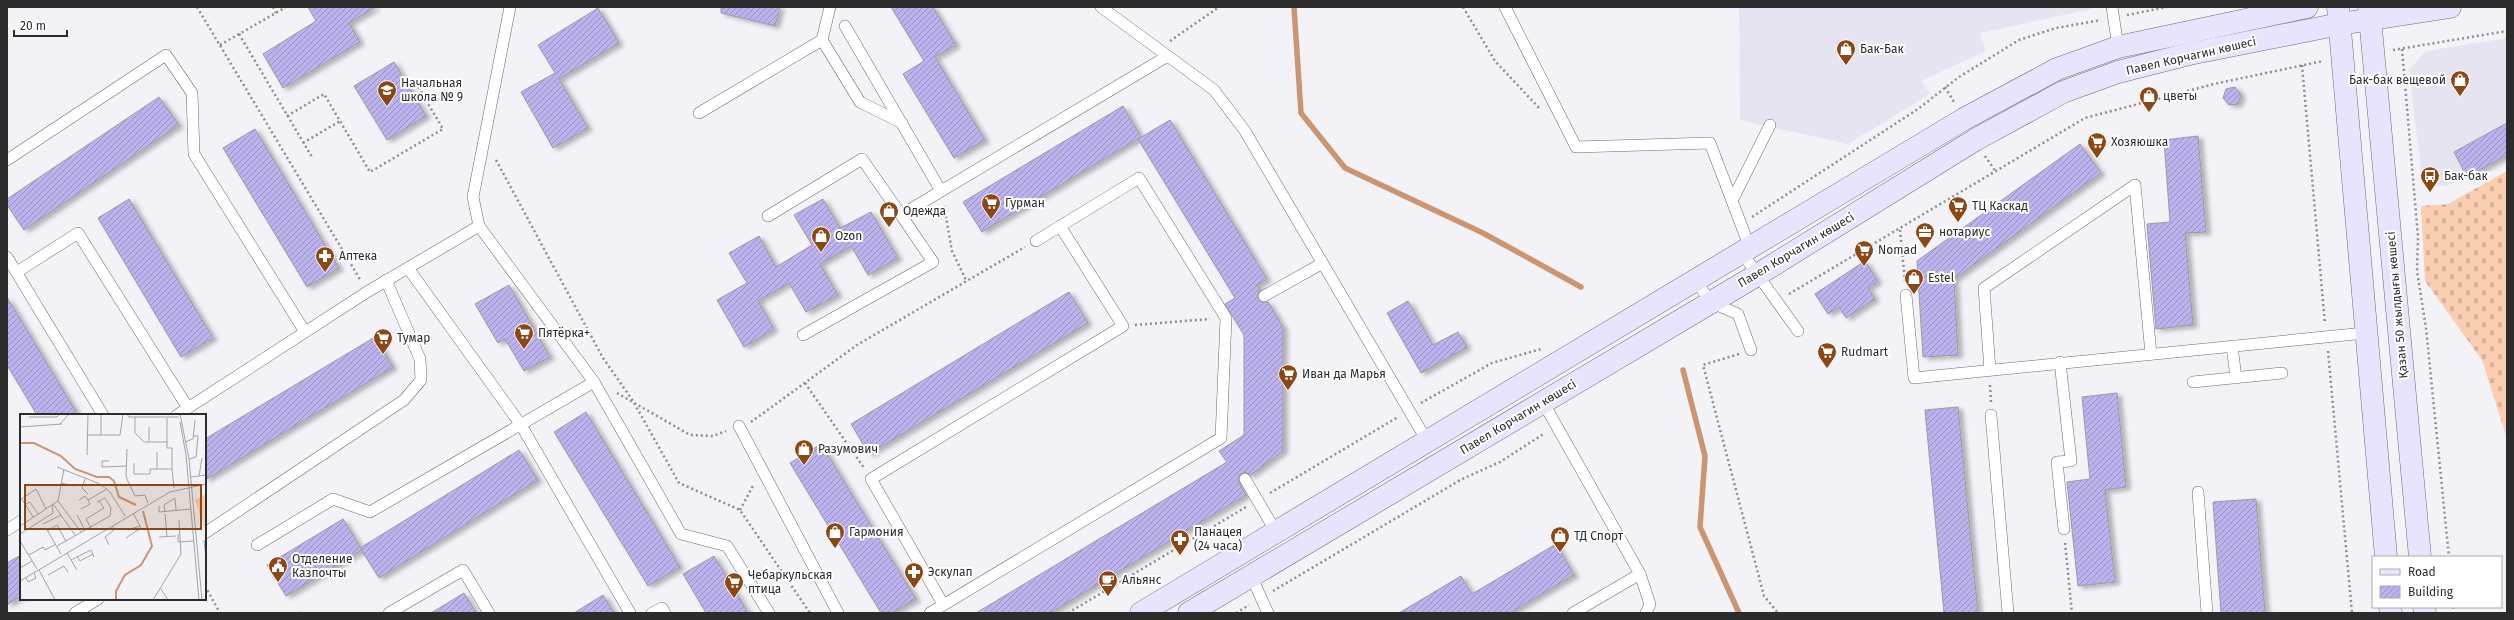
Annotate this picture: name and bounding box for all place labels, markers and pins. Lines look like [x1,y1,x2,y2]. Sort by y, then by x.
shop icon: Бак-Бак [1835,38,1857,66]
place label: Бак-Бак [1860,42,1905,56]
shop icon: Бак-бак вещевой [2449,69,2471,97]
place label: Бак-бак вещевой [2349,73,2446,87]
place label: Начальная школа № 9 [401,76,463,104]
school or university icon: Начальная школа № 9 [376,79,398,107]
shop icon: цветы [2138,85,2160,113]
place label: цветы [2163,89,2197,103]
supermarket icon: Хозяюшка [2086,131,2108,159]
place label: Хозяюшка [2111,135,2168,149]
bus stop icon: Бак-бак [2419,165,2441,193]
place label: Бак-бак [2444,169,2488,183]
supermarket icon: Гурман [980,192,1002,220]
supermarket icon: ТЦ Каскад [1947,195,1969,223]
place label: Гурман [1005,196,1045,210]
place label: ТЦ Каскад [1972,199,2028,213]
shop icon: Одежда [878,200,900,228]
place label: Одежда [903,204,946,218]
office icon: нотариус [1914,221,1936,249]
shop icon: Ozon [810,225,832,253]
place label: нотариус [1939,225,1990,239]
place label: Ozon [835,229,862,243]
supermarket icon: Nomad [1853,239,1875,267]
place label: Nomad [1878,243,1917,257]
pharmacy icon: Аптека [314,245,336,273]
place label: Аптека [339,249,377,263]
shop icon: Estel [1903,267,1925,295]
place label: Estel [1928,271,1955,285]
supermarket icon: Пятёрка+ [513,322,535,350]
place label: Пятёрка+ [538,326,590,340]
supermarket icon: Тумар [372,327,394,355]
place label: Тумар [397,331,430,345]
supermarket icon: Rudmart [1816,341,1838,369]
place label: Rudmart [1841,345,1889,359]
supermarket icon: Иван да Марья [1277,363,1299,391]
place label: Иван да Марья [1302,367,1386,381]
shop icon: Разумович [793,438,815,466]
place label: Разумович [818,442,878,456]
shop icon: Гармония [824,521,846,549]
place label: Гармония [849,525,904,539]
place label: Панацея (24 часа) [1194,525,1242,553]
shop icon: ТД Спорт [1549,525,1571,553]
pharmacy icon: Панацея (24 часа) [1169,528,1191,556]
place label: ТД Спорт [1574,529,1624,543]
place label: Отделение Казпочты [292,552,353,580]
public building icon: Отделение Казпочты [267,555,289,583]
pharmacy icon: Эскулап [903,561,925,589]
place label: Эскулап [928,565,973,579]
place label: Чебаркульская птица [748,568,832,596]
cafe icon: Альянс [1097,569,1119,597]
supermarket icon: Чебаркульская птица [723,571,745,599]
place label: Альянс [1122,573,1162,587]

